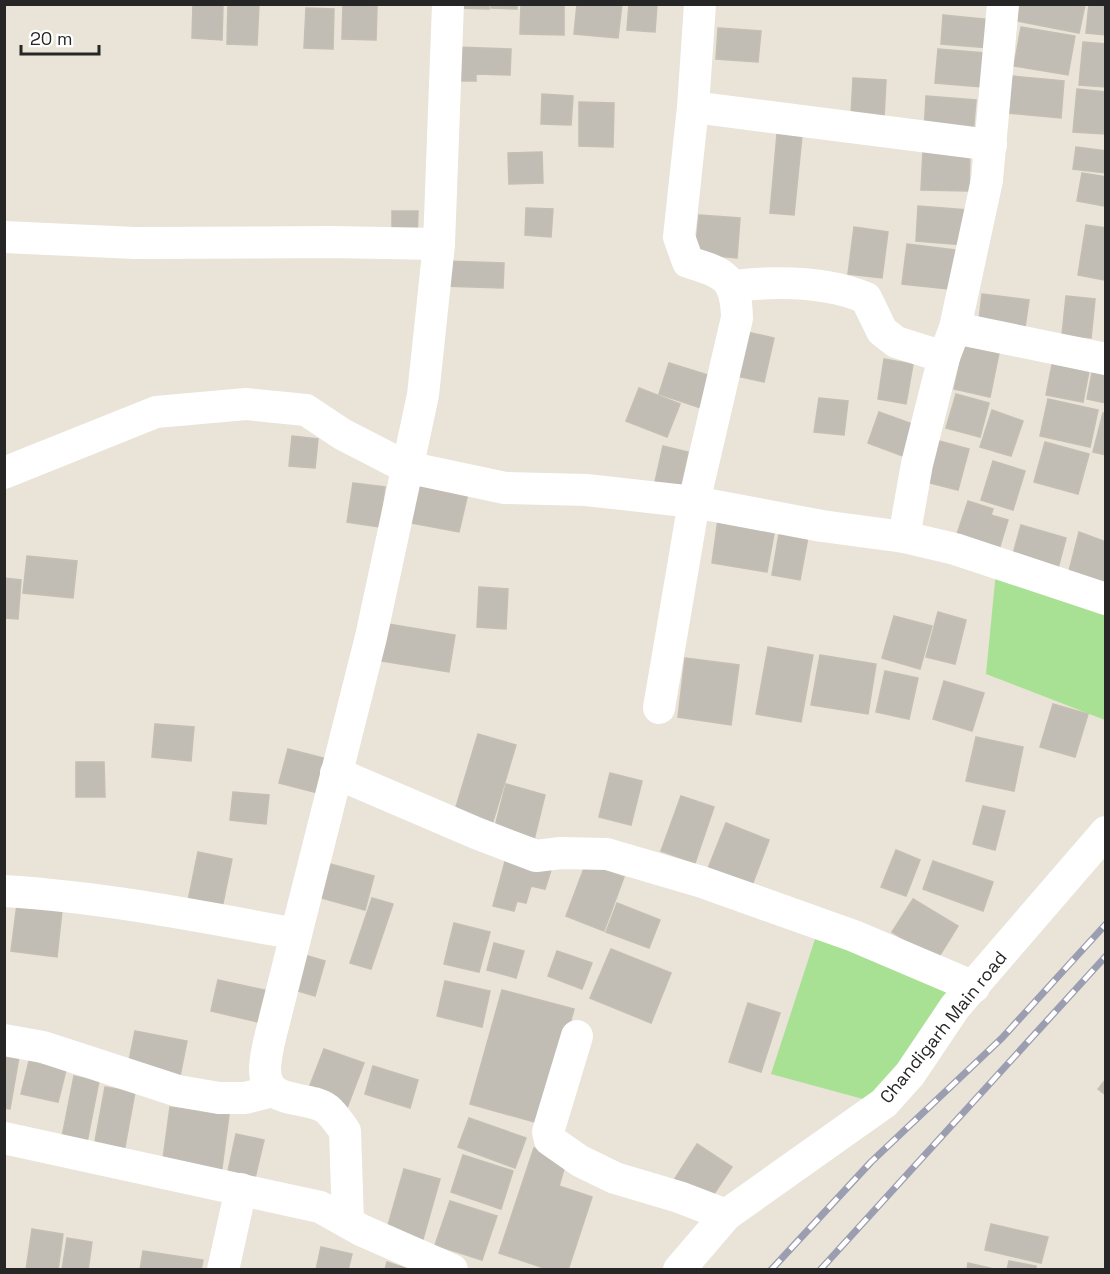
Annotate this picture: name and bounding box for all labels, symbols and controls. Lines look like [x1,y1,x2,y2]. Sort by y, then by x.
scale bar [21,18,99,56]
text: 20 m [30,27,73,50]
street label: Chandigarh Main road [874,946,1012,1108]

